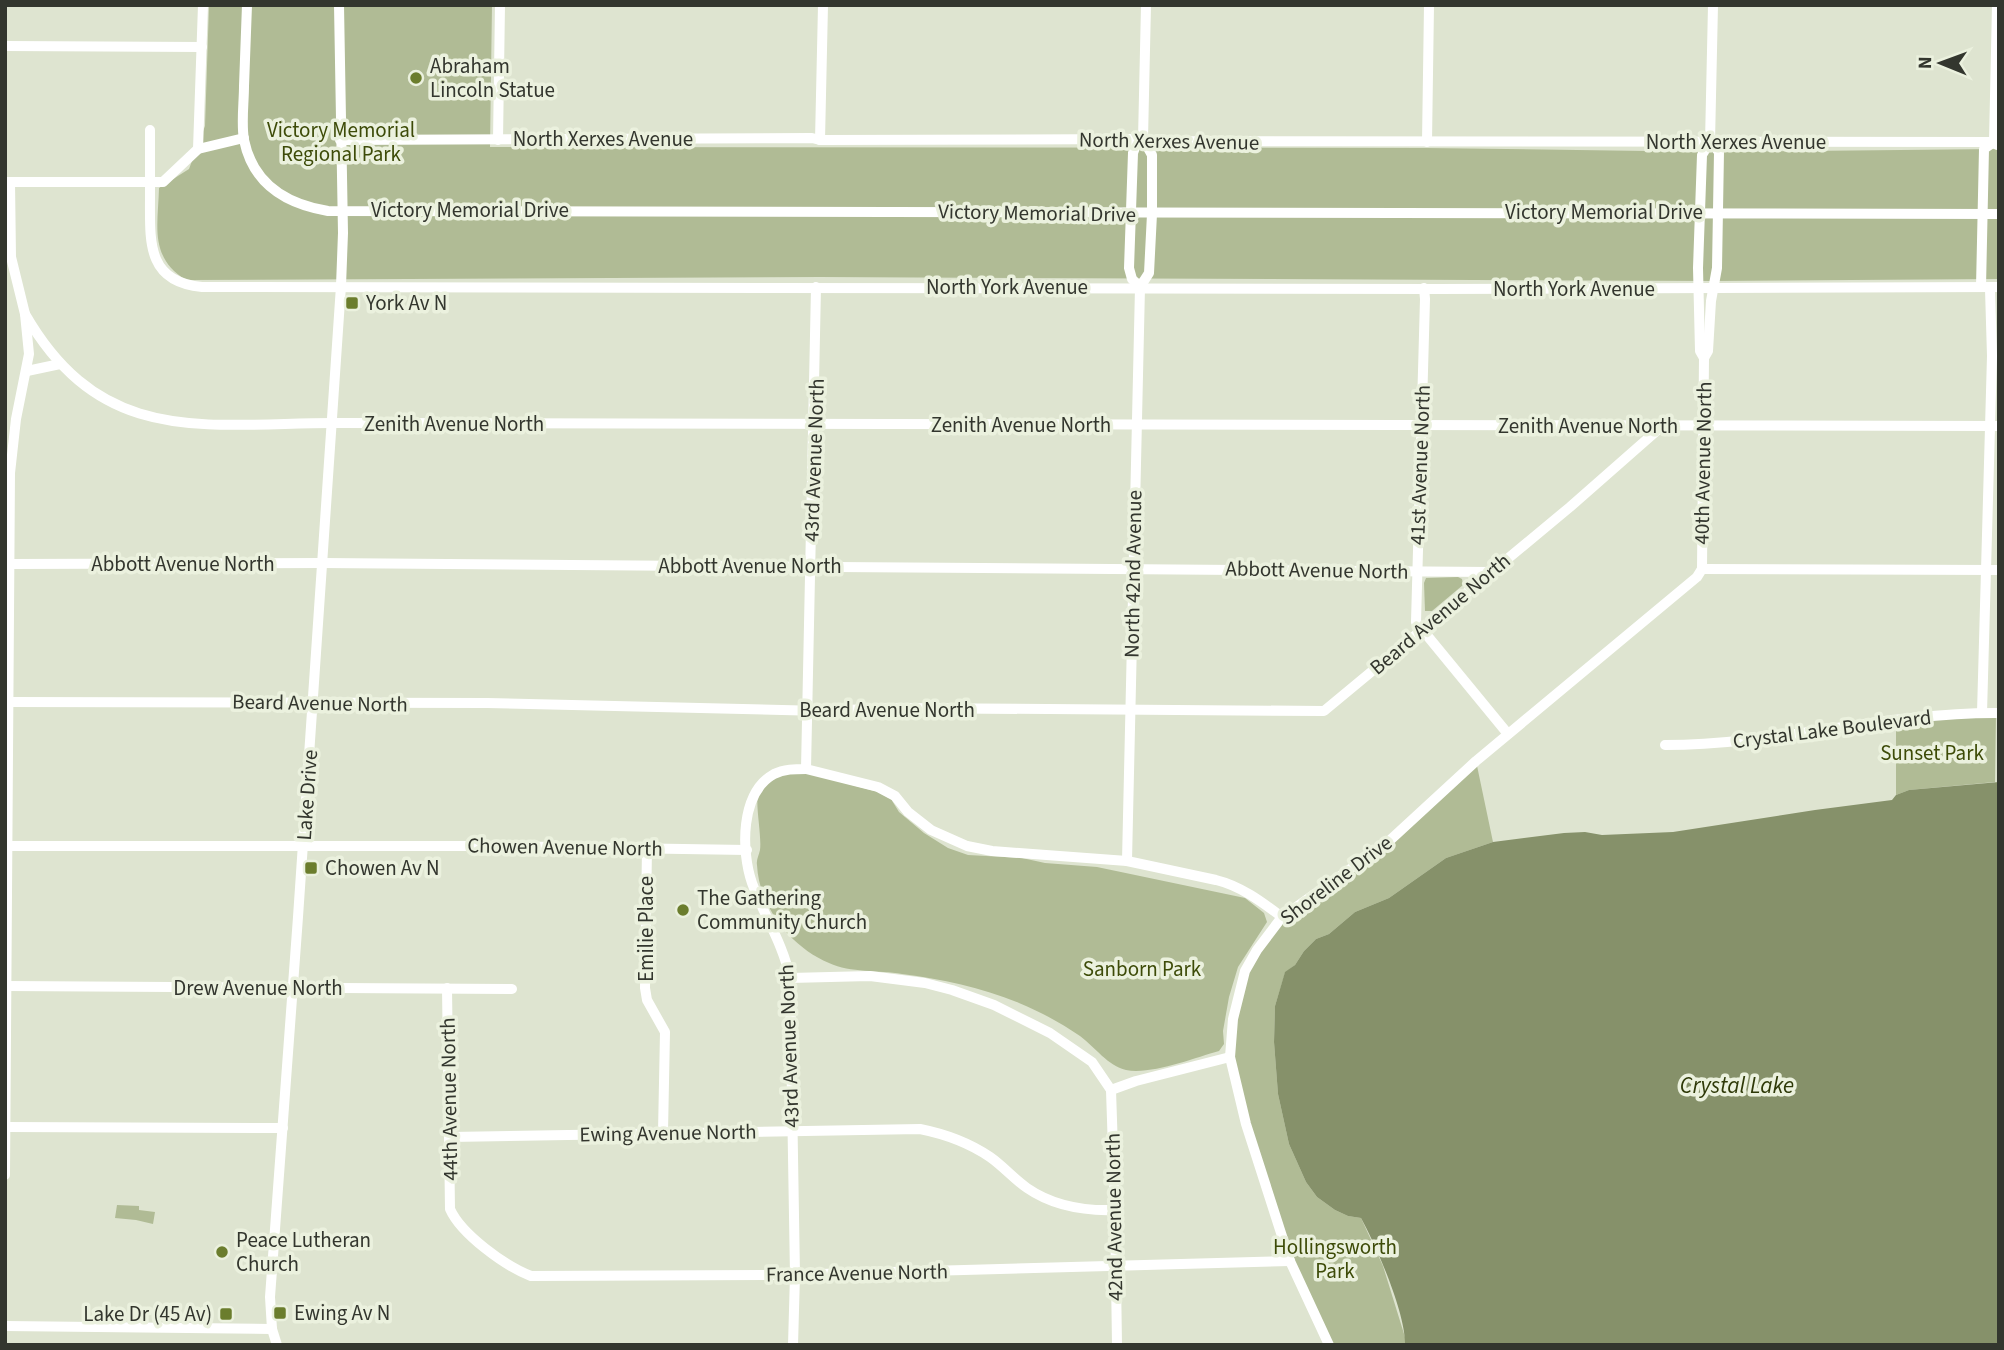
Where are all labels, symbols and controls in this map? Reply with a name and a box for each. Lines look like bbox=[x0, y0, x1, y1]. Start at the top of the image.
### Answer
north arrow bbox=[1906, 28, 1976, 98]
place label: Abraham Lincoln Statue bbox=[430, 51, 555, 105]
text: N bbox=[1912, 56, 1939, 69]
marker: Abraham Lincoln Statue bbox=[408, 70, 424, 86]
park label: Victory Memorial Regional Park bbox=[267, 115, 415, 169]
street label: North Xerxes Avenue bbox=[513, 124, 693, 154]
street label: North Xerxes Avenue bbox=[1079, 124, 1259, 158]
street label: North Xerxes Avenue bbox=[1646, 127, 1826, 157]
street label: Victory Memorial Drive bbox=[371, 195, 569, 225]
street label: Victory Memorial Drive bbox=[938, 196, 1136, 230]
street label: Victory Memorial Drive bbox=[1505, 197, 1703, 227]
street label: North York Avenue bbox=[926, 272, 1088, 302]
street label: North York Avenue bbox=[1493, 274, 1655, 304]
place label: York Av N bbox=[365, 288, 447, 318]
marker: York Av N bbox=[344, 295, 360, 311]
street label: 43rd Avenue North bbox=[796, 378, 832, 542]
street label: 40th Avenue North bbox=[1687, 381, 1719, 545]
street label: 41st Avenue North bbox=[1402, 384, 1438, 546]
street label: Zenith Avenue North bbox=[364, 409, 544, 439]
street label: Zenith Avenue North bbox=[931, 410, 1111, 440]
street label: Zenith Avenue North bbox=[1498, 411, 1678, 441]
street label: North 42nd Avenue bbox=[1117, 490, 1149, 658]
street label: Beard Avenue North bbox=[1363, 546, 1517, 682]
street label: Abbott Avenue North bbox=[91, 549, 275, 579]
street label: Abbott Avenue North bbox=[658, 551, 842, 581]
street label: Abbott Avenue North bbox=[1225, 553, 1409, 587]
street label: Beard Avenue North bbox=[232, 686, 408, 720]
street label: Beard Avenue North bbox=[799, 695, 975, 725]
street label: Crystal Lake Boulevard bbox=[1731, 702, 1933, 756]
park label: Sunset Park bbox=[1880, 738, 1984, 768]
street label: Lake Drive bbox=[289, 749, 325, 841]
street label: Shoreline Drive bbox=[1274, 828, 1398, 932]
street label: Chowen Avenue North bbox=[467, 830, 663, 864]
place label: Chowen Av N bbox=[325, 853, 440, 883]
marker: Chowen Av N bbox=[303, 860, 319, 876]
street label: Emilie Place bbox=[631, 876, 661, 982]
place label: The Gathering Community Church bbox=[697, 883, 867, 937]
marker: The Gathering Community Church bbox=[675, 902, 691, 918]
park label: Sanborn Park bbox=[1083, 954, 1202, 984]
street label: 43rd Avenue North bbox=[771, 964, 807, 1128]
street label: Drew Avenue North bbox=[173, 973, 343, 1003]
street label: 44th Avenue North bbox=[433, 1017, 465, 1181]
water label: Crystal Lake bbox=[1680, 1069, 1794, 1102]
street label: Ewing Avenue North bbox=[579, 1116, 757, 1150]
street label: 42nd Avenue North bbox=[1098, 1133, 1130, 1301]
place label: Peace Lutheran Church bbox=[236, 1225, 371, 1279]
park label: Hollingsworth Park bbox=[1273, 1232, 1397, 1286]
marker: Peace Lutheran Church bbox=[214, 1244, 230, 1260]
street label: France Avenue North bbox=[766, 1256, 948, 1290]
place label: Ewing Av N bbox=[294, 1298, 390, 1328]
place label: Lake Dr (45 Av) bbox=[83, 1299, 212, 1329]
marker: Ewing Av N bbox=[272, 1305, 288, 1321]
marker: Lake Dr (45 Av) bbox=[218, 1306, 234, 1322]

